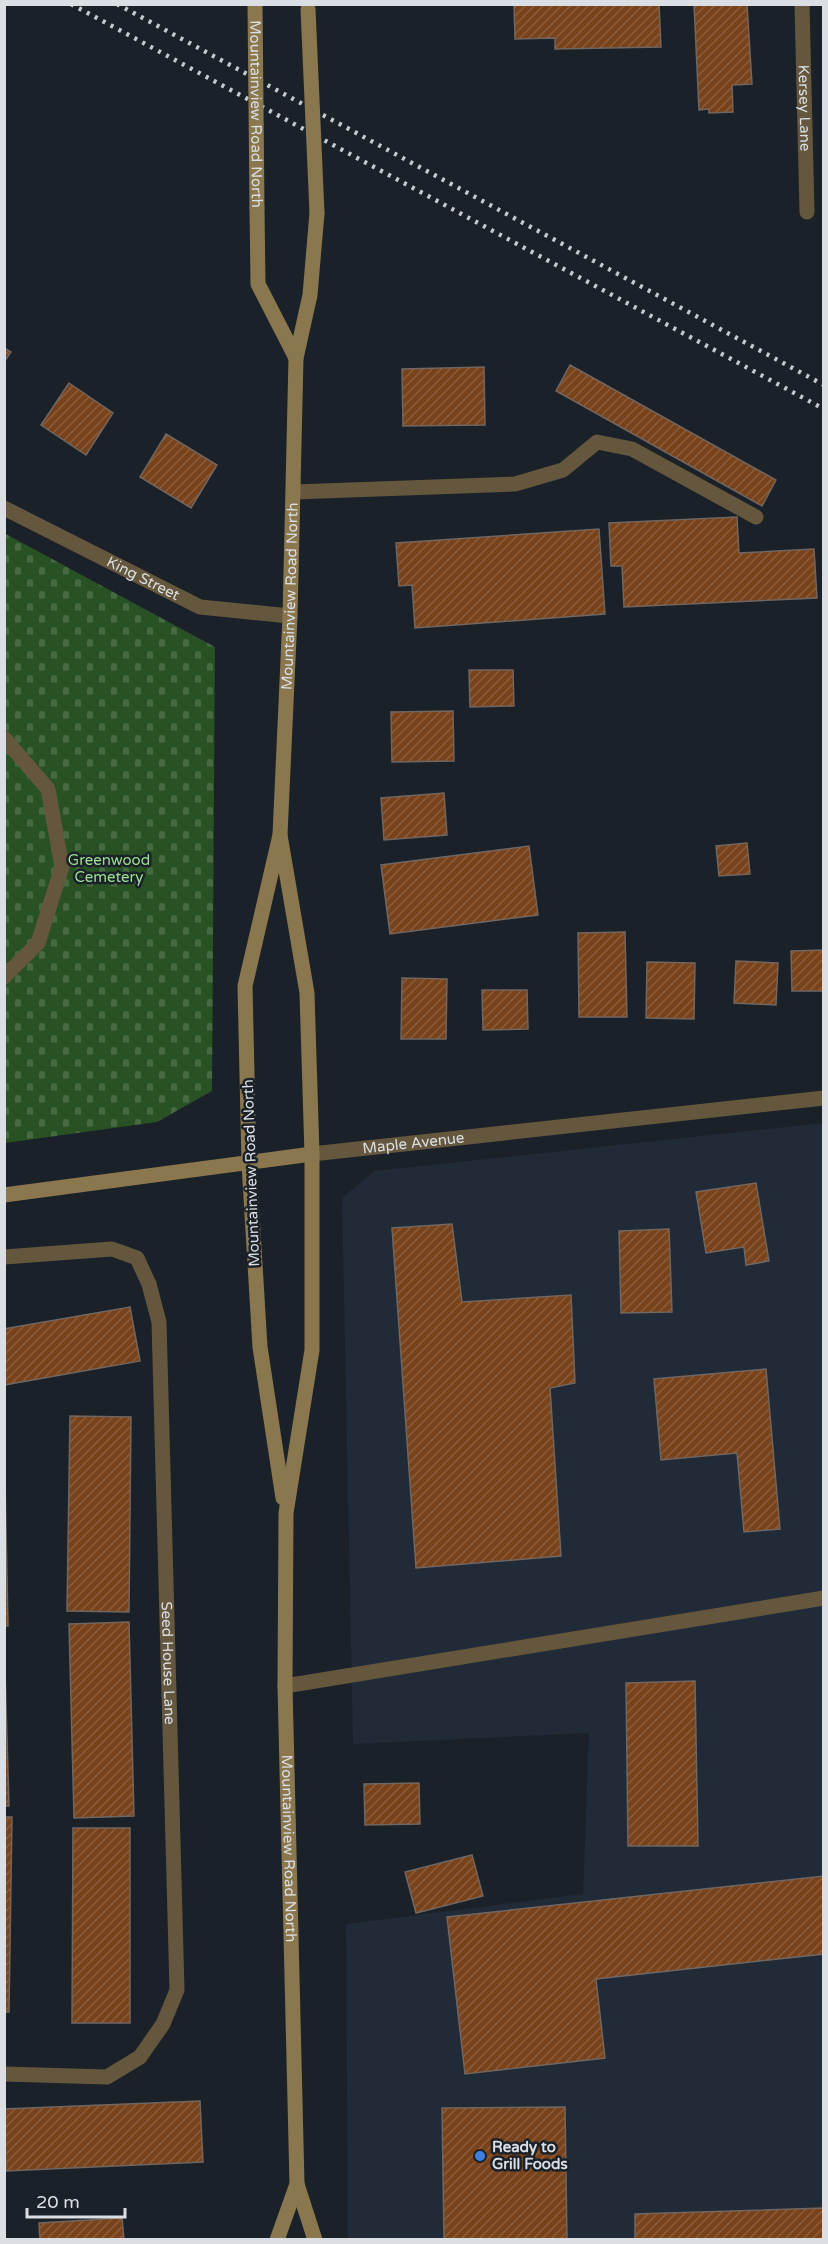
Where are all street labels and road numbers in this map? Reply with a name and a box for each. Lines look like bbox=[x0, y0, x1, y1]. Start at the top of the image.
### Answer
street label: Mountainview Road North bbox=[246, 20, 266, 208]
street label: Kersey Lane bbox=[794, 64, 815, 151]
street label: Mountainview Road North bbox=[278, 502, 302, 690]
street label: King Street bbox=[104, 552, 183, 604]
street label: Mountainview Road North bbox=[239, 1079, 263, 1267]
street label: Maple Avenue bbox=[362, 1128, 465, 1157]
street label: Seed House Lane bbox=[158, 1601, 179, 1725]
street label: Mountainview Road North bbox=[278, 1755, 300, 1943]

